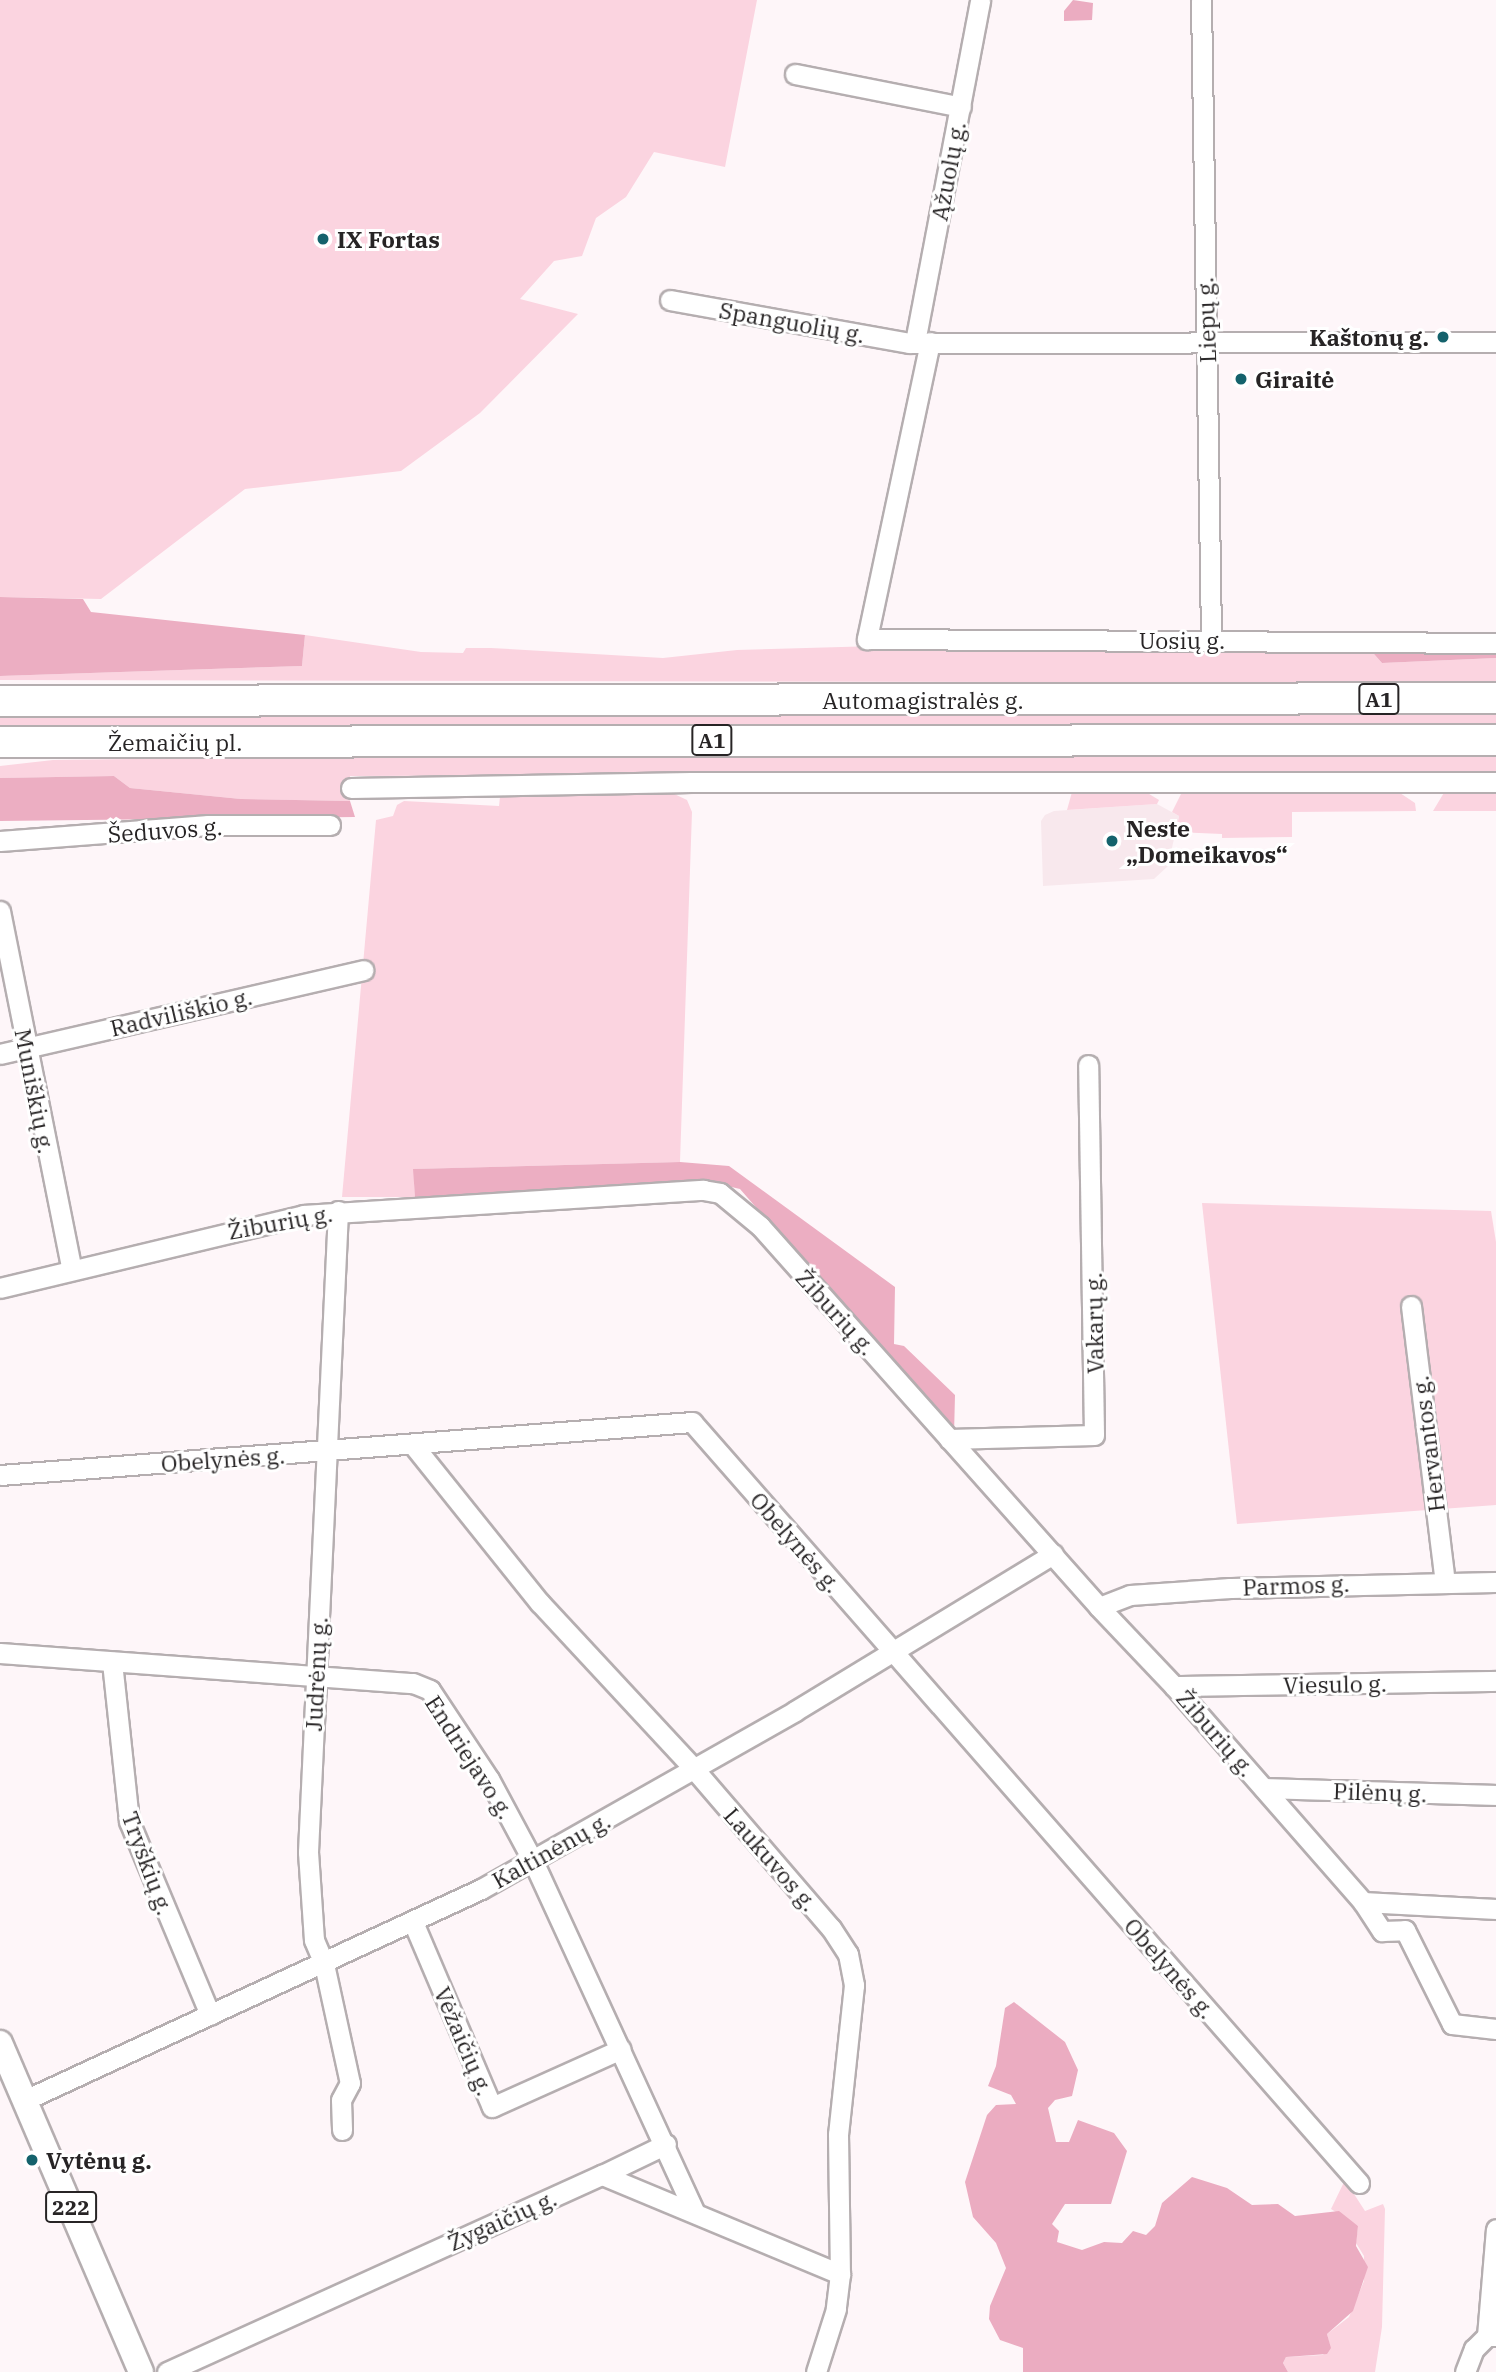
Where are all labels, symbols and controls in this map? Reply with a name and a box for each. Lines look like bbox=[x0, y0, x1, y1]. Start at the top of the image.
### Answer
street label: Ąžuolų g. bbox=[925, 119, 971, 223]
place label: IX Fortas bbox=[337, 225, 440, 253]
marker: IX Fortas bbox=[315, 231, 331, 247]
street label: Liepų g. bbox=[1191, 277, 1221, 363]
street label: Spanguolių g. bbox=[717, 296, 867, 348]
place label: Kaštonų g. bbox=[1309, 323, 1429, 351]
marker: Kaštonų g. bbox=[1435, 329, 1451, 345]
place label: Giraitė bbox=[1255, 365, 1334, 393]
marker: Giraitė bbox=[1233, 371, 1249, 387]
street label: Uosių g. bbox=[1139, 626, 1225, 654]
road number: A1 bbox=[1358, 682, 1400, 716]
street label: Automagistralės g. bbox=[822, 686, 1024, 714]
road number: A1 bbox=[691, 722, 733, 758]
street label: Žemaičių pl. bbox=[108, 728, 242, 756]
street label: Šeduvos g. bbox=[107, 812, 223, 848]
place label: Neste „Domeikavos“ bbox=[1126, 814, 1288, 868]
marker: Neste „Domeikavos“ bbox=[1104, 833, 1120, 849]
street label: Radviliškio g. bbox=[107, 982, 255, 1042]
street label: Muniškių g. bbox=[9, 1026, 61, 1156]
street label: Žiburių g. bbox=[225, 1199, 335, 1245]
street label: Žiburių g. bbox=[790, 1263, 882, 1361]
street label: Vakarų g. bbox=[1079, 1272, 1109, 1374]
street label: Hervantos g. bbox=[1406, 1374, 1450, 1514]
street label: Obelynės g. bbox=[160, 1441, 286, 1477]
street label: Obelynės g. bbox=[745, 1486, 847, 1598]
street label: Parmos g. bbox=[1242, 1569, 1350, 1601]
street label: Judrėnų g. bbox=[299, 1616, 333, 1732]
street label: Viesulo g. bbox=[1283, 1669, 1387, 1699]
street label: Žiburių g. bbox=[1171, 1684, 1261, 1782]
street label: Endriejavo g. bbox=[420, 1690, 520, 1824]
street label: Pilėnų g. bbox=[1333, 1777, 1427, 1807]
street label: Laukuvos g. bbox=[718, 1802, 824, 1916]
street label: Kaltinėnų g. bbox=[487, 1806, 615, 1894]
street label: Tryškių g. bbox=[117, 1808, 179, 1918]
street label: Obelynės g. bbox=[1119, 1912, 1221, 2024]
street label: Vėžaičių g. bbox=[429, 1983, 499, 2099]
place label: Vytėnų g. bbox=[46, 2146, 152, 2174]
marker: Vytėnų g. bbox=[24, 2152, 40, 2168]
street label: Žygaičių g. bbox=[443, 2184, 561, 2256]
road number: 222 bbox=[45, 2190, 97, 2224]

